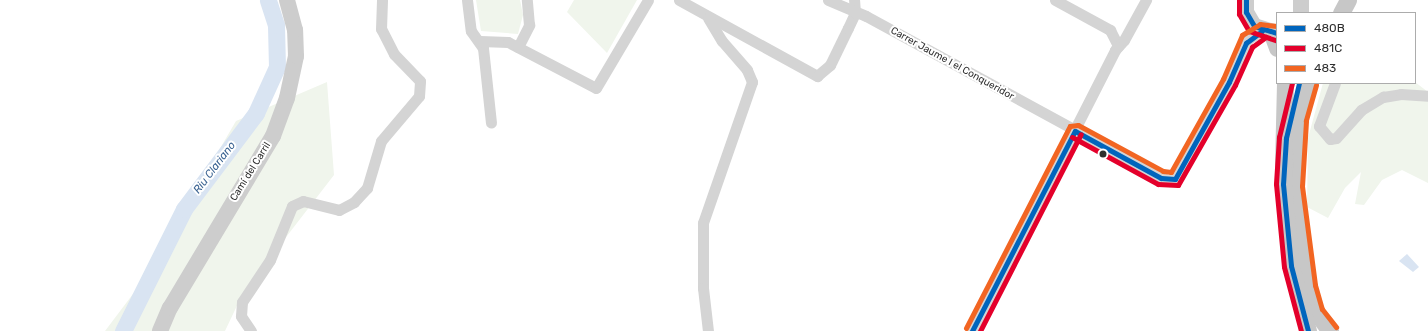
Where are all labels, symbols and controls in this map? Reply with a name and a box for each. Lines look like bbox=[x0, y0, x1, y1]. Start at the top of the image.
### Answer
legend bbox=[1276, 12, 1416, 84]
text: 480B bbox=[1314, 21, 1345, 35]
street label: Carrer Jaume I el Conqueridor bbox=[888, 25, 1016, 103]
text: 481C bbox=[1314, 41, 1342, 55]
text: 483 bbox=[1314, 61, 1336, 75]
water label: Riu Clariano bbox=[191, 139, 239, 197]
street label: Camí del Carril bbox=[228, 140, 274, 204]
unlabelled marker bbox=[1098, 149, 1108, 159]

